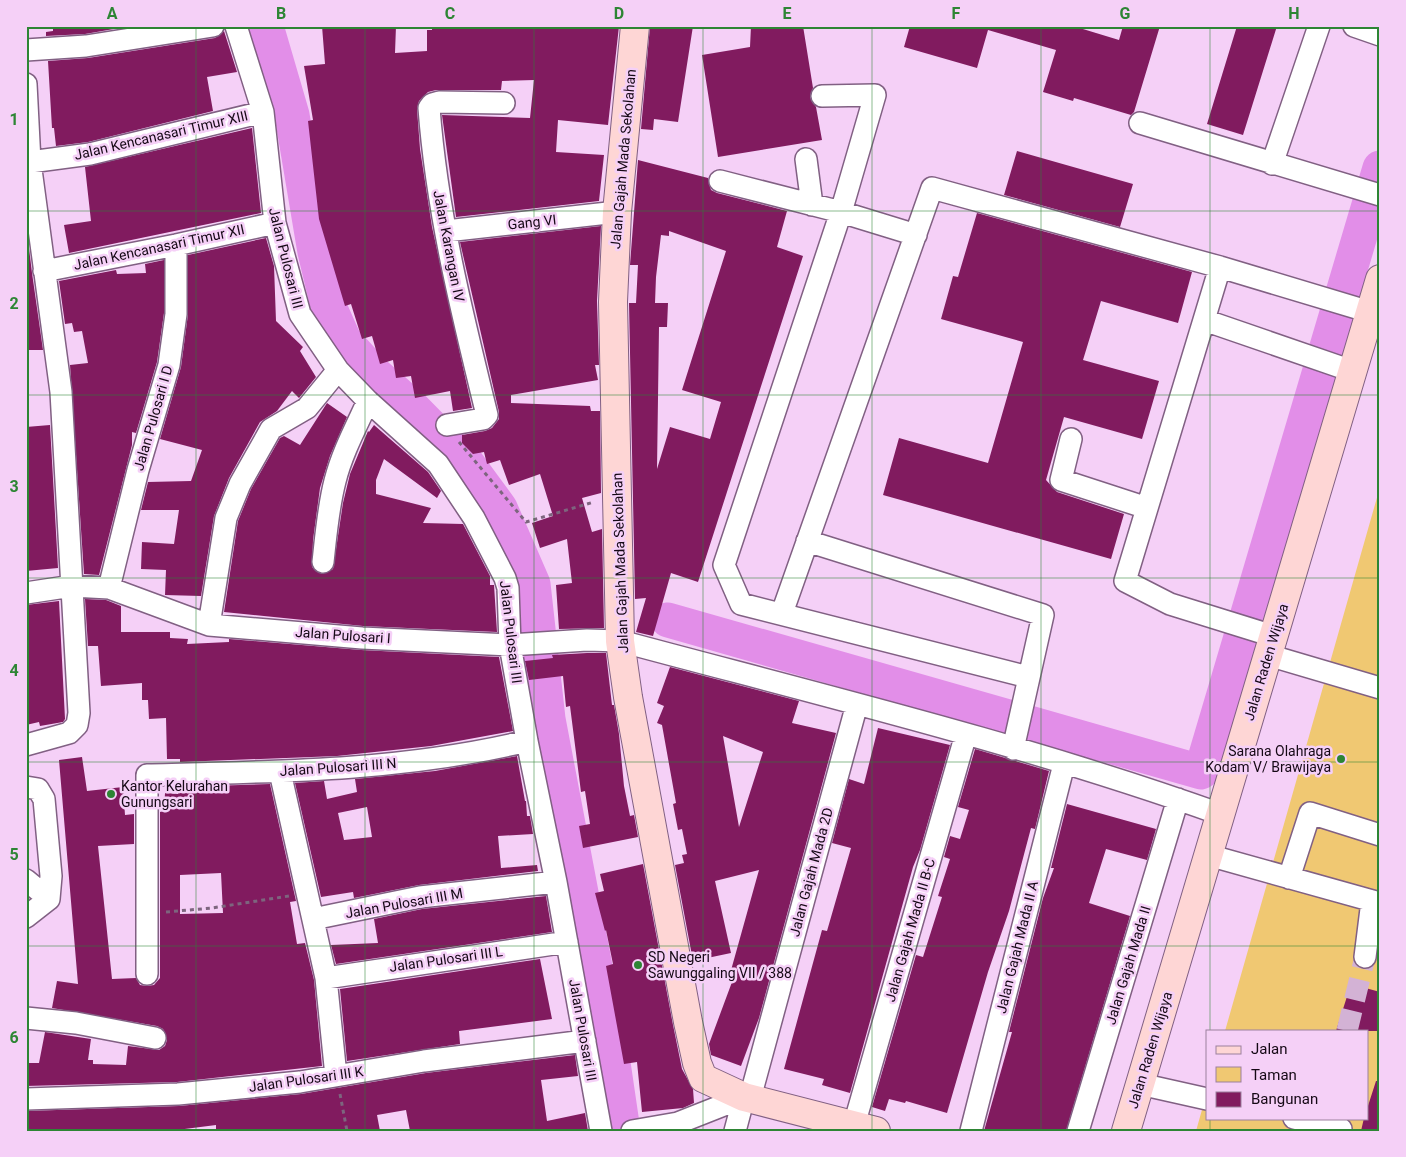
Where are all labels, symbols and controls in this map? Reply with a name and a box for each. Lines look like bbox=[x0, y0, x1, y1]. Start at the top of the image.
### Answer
text: A bbox=[107, 4, 118, 23]
text: B bbox=[276, 4, 286, 23]
text: C bbox=[445, 4, 455, 23]
text: D bbox=[614, 4, 624, 23]
text: E bbox=[783, 4, 792, 23]
text: F bbox=[952, 4, 961, 23]
text: G bbox=[1120, 4, 1131, 23]
text: H bbox=[1288, 4, 1300, 23]
street label: Jalan Gajah Mada Sekolahan bbox=[607, 68, 639, 250]
street label: Jalan Kencanasari Timur XIII bbox=[72, 107, 250, 163]
text: 1 bbox=[9, 110, 19, 129]
street label: Jalan Karangan IV bbox=[430, 189, 468, 303]
street label: Jalan Pulosari III bbox=[266, 206, 306, 310]
street label: Gang VI bbox=[507, 211, 557, 233]
street label: Jalan Kencanasari Timur XII bbox=[72, 221, 246, 273]
text: 2 bbox=[9, 294, 19, 313]
street label: Jalan Pulosari I D bbox=[130, 364, 176, 472]
street label: Jalan Gajah Mada Sekolahan bbox=[609, 472, 631, 654]
text: 3 bbox=[9, 477, 19, 496]
street label: Jalan Pulosari III bbox=[497, 580, 525, 684]
street label: Jalan Raden Wijaya bbox=[1241, 602, 1291, 722]
street label: Jalan Pulosari I bbox=[295, 624, 391, 646]
text: 4 bbox=[9, 661, 19, 680]
place label: Sarana Olahraga Kodam V/ Brawijaya bbox=[1205, 743, 1331, 775]
marker: Sarana Olahraga Kodam V/ Brawijaya bbox=[1335, 753, 1347, 765]
street label: Jalan Pulosari III N bbox=[279, 755, 397, 779]
place label: Kantor Kelurahan Gunungsari bbox=[121, 778, 228, 810]
marker: Kantor Kelurahan Gunungsari bbox=[105, 788, 117, 800]
street label: Jalan Gajah Mada 2D bbox=[786, 806, 836, 938]
text: 5 bbox=[9, 845, 19, 864]
street label: Jalan Gajah Mada II B-C bbox=[882, 856, 938, 1004]
street label: Jalan Gajah Mada II A bbox=[993, 879, 1041, 1015]
street label: Jalan Pulosari III M bbox=[344, 885, 464, 921]
street label: Jalan Gajah Mada II bbox=[1102, 904, 1154, 1026]
street label: Jalan Pulosari III L bbox=[388, 943, 504, 975]
place label: SD Negeri Sawunggaling VII / 388 bbox=[648, 949, 792, 981]
marker: SD Negeri Sawunggaling VII / 388 bbox=[632, 959, 644, 971]
street label: Jalan Pulosari III bbox=[566, 978, 600, 1082]
street label: Jalan Raden Wijaya bbox=[1125, 990, 1175, 1110]
text: 6 bbox=[9, 1028, 19, 1047]
legend bbox=[1206, 1030, 1368, 1120]
text: Jalan bbox=[1251, 1040, 1288, 1058]
street label: Jalan Pulosari III K bbox=[248, 1063, 365, 1095]
text: Taman bbox=[1251, 1066, 1297, 1084]
text: Bangunan bbox=[1251, 1090, 1318, 1108]

